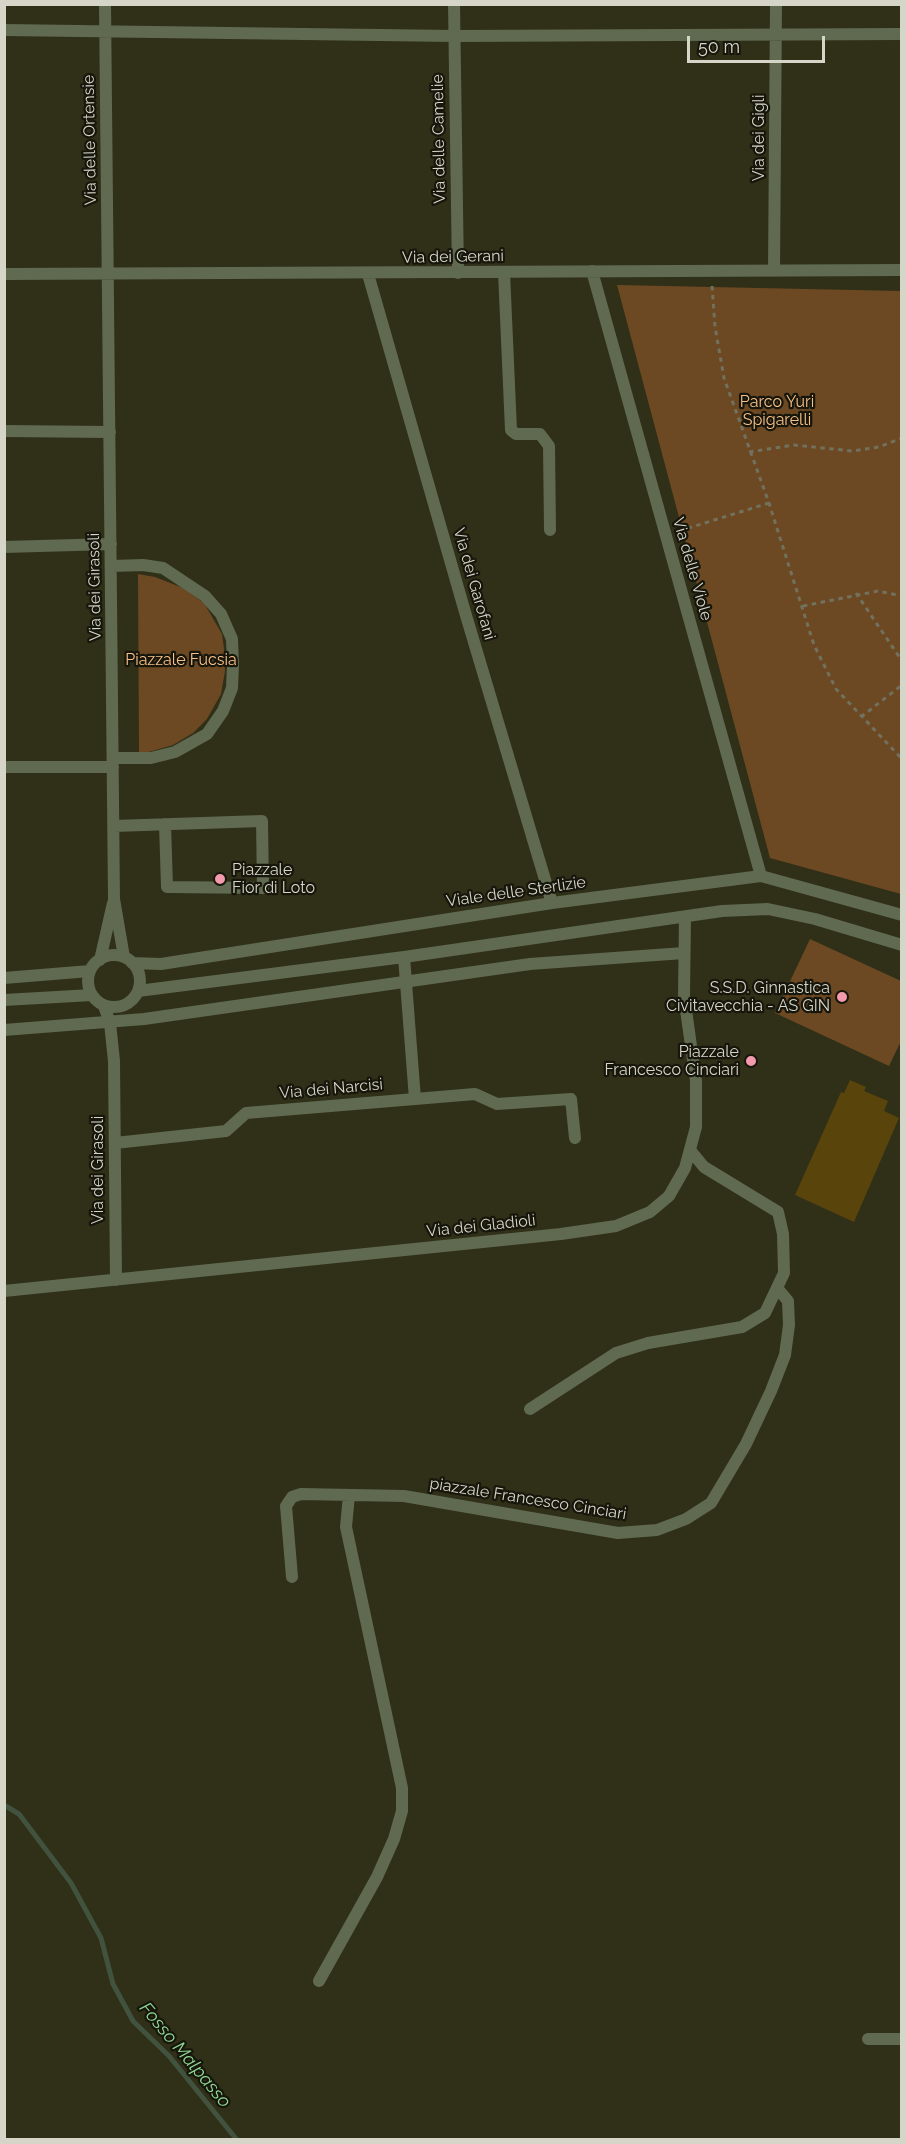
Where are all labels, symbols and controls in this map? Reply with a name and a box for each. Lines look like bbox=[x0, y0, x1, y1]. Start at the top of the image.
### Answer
scale bar bbox=[690, 24, 828, 62]
text: 50 m bbox=[698, 36, 740, 57]
street label: Via delle Ortensie bbox=[79, 74, 101, 206]
street label: Via delle Camelie bbox=[428, 74, 450, 204]
street label: Via dei Gigli bbox=[749, 95, 769, 181]
street label: Via dei Gerani bbox=[402, 247, 504, 267]
park label: Parco Yuri Spigarelli bbox=[740, 392, 814, 430]
street label: Via delle Viole bbox=[668, 515, 716, 623]
street label: Via dei Garofani bbox=[449, 526, 499, 642]
street label: Via dei Girasoli bbox=[84, 533, 106, 641]
park label: Piazzale Fucsia bbox=[125, 650, 237, 670]
place label: Piazzale Fior di Loto bbox=[232, 860, 315, 898]
marker: Piazzale Fior di Loto bbox=[213, 872, 227, 886]
street label: Viale delle Sterlizie bbox=[445, 873, 587, 911]
place label: S.S.D. Ginnastica Civitavecchia - AS GIN bbox=[666, 978, 830, 1016]
marker: S.S.D. Ginnastica Civitavecchia - AS GIN bbox=[835, 990, 849, 1004]
place label: Piazzale Francesco Cinciari bbox=[605, 1042, 739, 1080]
marker: Piazzale Francesco Cinciari bbox=[744, 1054, 758, 1068]
street label: Via dei Narcisi bbox=[278, 1075, 384, 1103]
street label: Via dei Girasoli bbox=[88, 1116, 108, 1224]
street label: Via dei Gladioli bbox=[426, 1211, 536, 1241]
street label: piazzale Francesco Cinciari bbox=[428, 1474, 628, 1524]
water label: Fosso Malpasso bbox=[135, 1998, 235, 2112]

